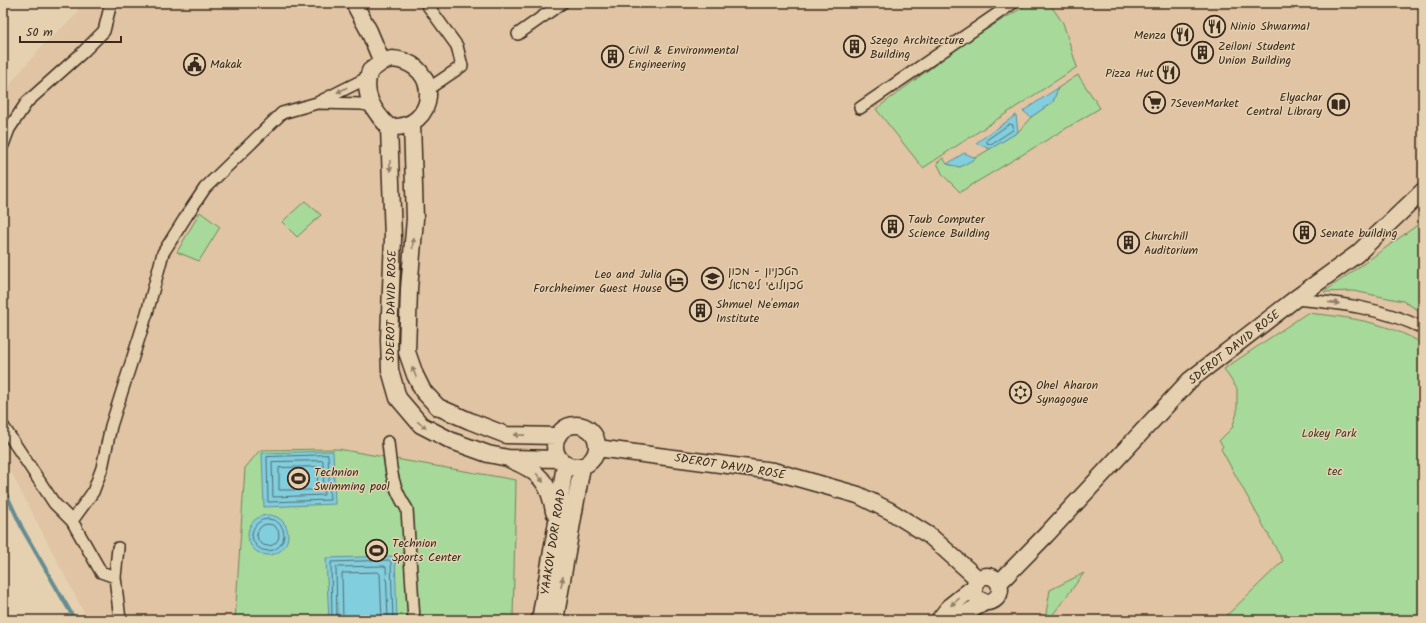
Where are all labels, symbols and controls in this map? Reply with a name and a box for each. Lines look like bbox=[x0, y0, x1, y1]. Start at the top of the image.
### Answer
restaurant icon: Ninio Shwarma1 bbox=[1202, 13, 1228, 39]
place label: Ninio Shwarma1 bbox=[1230, 17, 1310, 36]
scale bar bbox=[20, 18, 121, 44]
restaurant icon: Menza bbox=[1169, 22, 1195, 48]
text: 50 m bbox=[26, 23, 53, 42]
place label: Menza bbox=[1134, 26, 1166, 45]
place label: Szego Architecture Building bbox=[870, 31, 965, 64]
building icon: Szego Architecture Building bbox=[842, 34, 868, 60]
place label: Zeiloni Student Union Building bbox=[1218, 37, 1296, 70]
building icon: Zeiloni Student Union Building bbox=[1189, 40, 1215, 66]
place label: Civil & Environmental Engineering bbox=[628, 41, 739, 74]
building icon: Civil & Environmental Engineering bbox=[600, 44, 626, 70]
public building icon: Makak bbox=[182, 51, 208, 77]
place label: Makak bbox=[210, 55, 242, 74]
restaurant icon: Pizza Hut bbox=[1156, 60, 1182, 86]
place label: Pizza Hut bbox=[1105, 64, 1154, 83]
one-way arrow bbox=[336, 86, 348, 93]
place label: Elyachar Central Library bbox=[1246, 88, 1323, 121]
supermarket icon: 7SevenMarket bbox=[1142, 90, 1168, 116]
library icon: Elyachar Central Library bbox=[1325, 91, 1351, 117]
place label: 7SevenMarket bbox=[1170, 94, 1239, 113]
one-way arrow bbox=[387, 160, 394, 172]
place label: Taub Computer Science Building bbox=[908, 210, 990, 243]
building icon: Taub Computer Science Building bbox=[879, 213, 905, 239]
building icon: Senate building bbox=[1292, 220, 1318, 246]
place label: Senate building bbox=[1320, 224, 1398, 243]
place label: Churchill Auditorium bbox=[1144, 227, 1199, 260]
building icon: Churchill Auditorium bbox=[1116, 230, 1142, 256]
one-way arrow bbox=[409, 237, 416, 249]
street label: SDEROT DAVID ROSE bbox=[381, 249, 402, 362]
place label: הטכניון - מכון טכנולוגי לישראל bbox=[728, 262, 803, 295]
place label: Leo and Julia Forchheimer Guest House bbox=[533, 265, 663, 298]
school or university icon: הטכניון - מכון טכנולוגי לישראל bbox=[700, 265, 726, 291]
hotel icon: Leo and Julia Forchheimer Guest House bbox=[664, 268, 690, 294]
place label: Shmuel Ne'eman Institute bbox=[716, 295, 800, 328]
building icon: Shmuel Ne'eman Institute bbox=[687, 298, 713, 324]
one-way arrow bbox=[1328, 299, 1340, 306]
street label: SDEROT DAVID ROSE bbox=[1184, 305, 1285, 389]
one-way arrow bbox=[411, 366, 417, 377]
place label: Ohel Aharon Synagogue bbox=[1036, 376, 1098, 409]
synagogue icon: Ohel Aharon Synagogue bbox=[1008, 379, 1034, 405]
one-way arrow bbox=[417, 421, 428, 429]
park label: Lokey Park bbox=[1301, 424, 1357, 443]
one-way arrow bbox=[512, 432, 525, 438]
street label: SDEROT DAVID ROSE bbox=[673, 448, 788, 485]
park label: tec bbox=[1327, 462, 1343, 481]
place label: Technion Swimming pool bbox=[314, 463, 390, 496]
sports icon: Technion Swimming pool bbox=[285, 466, 311, 492]
one-way arrow bbox=[536, 473, 545, 484]
street label: YAAKOV DORI ROAD bbox=[536, 487, 571, 596]
place label: Technion Sports Center bbox=[392, 534, 462, 567]
sports icon: Technion Sports Center bbox=[364, 537, 390, 563]
one-way arrow bbox=[560, 576, 566, 588]
one-way arrow bbox=[950, 598, 960, 607]

